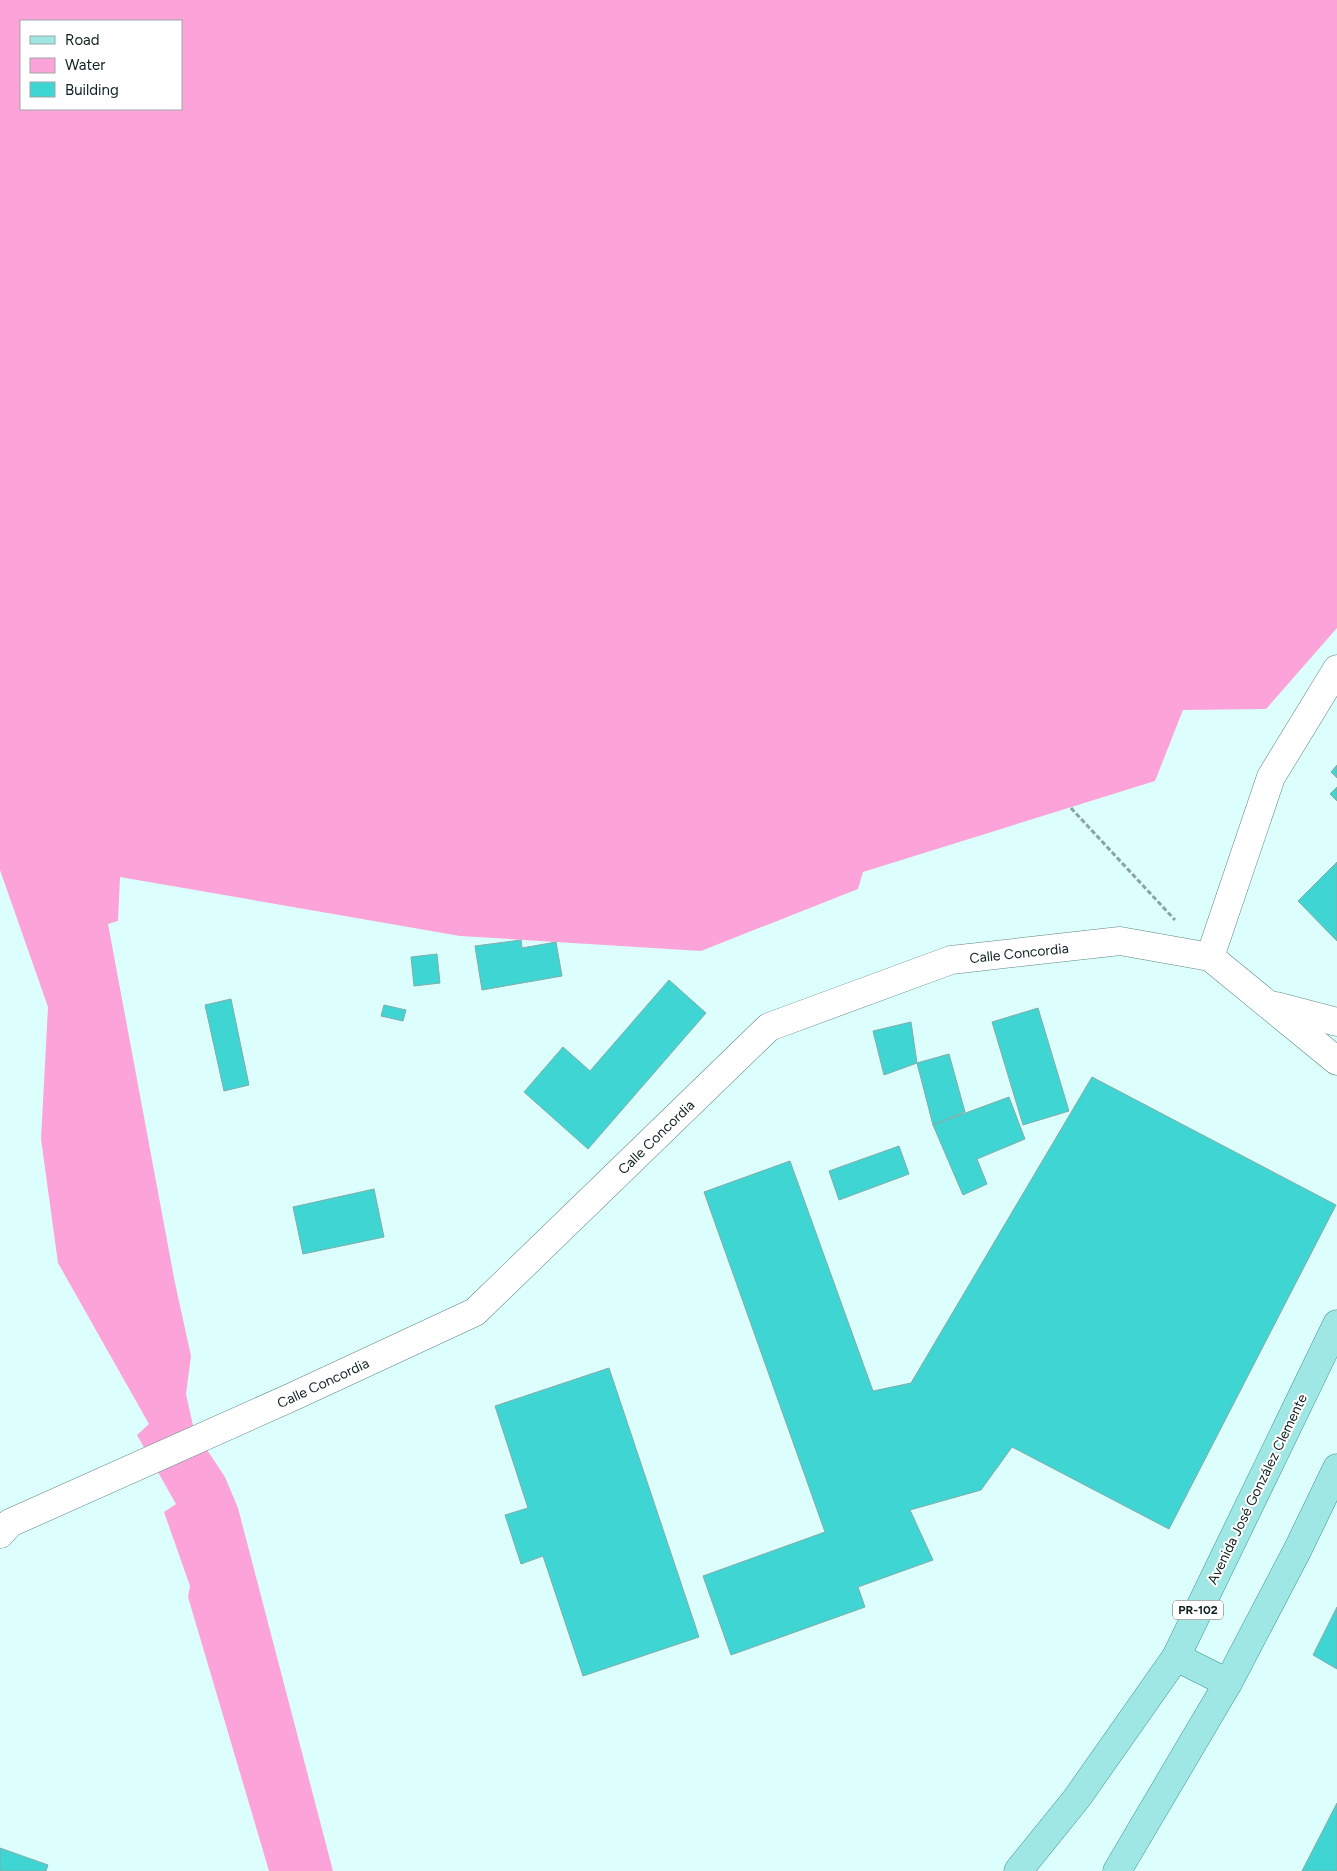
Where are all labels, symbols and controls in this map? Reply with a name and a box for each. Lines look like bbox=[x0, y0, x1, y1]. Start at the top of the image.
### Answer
legend bbox=[20, 20, 182, 110]
text: Road bbox=[65, 31, 100, 49]
text: Water bbox=[65, 56, 105, 74]
text: Building bbox=[65, 81, 119, 99]
street label: Calle Concordia bbox=[969, 940, 1069, 967]
street label: Calle Concordia bbox=[615, 1097, 698, 1178]
street label: Calle Concordia bbox=[275, 1355, 372, 1412]
street label: Avenida José González Clemente bbox=[1204, 1391, 1311, 1587]
road number: PR-102 bbox=[1173, 1600, 1223, 1620]

